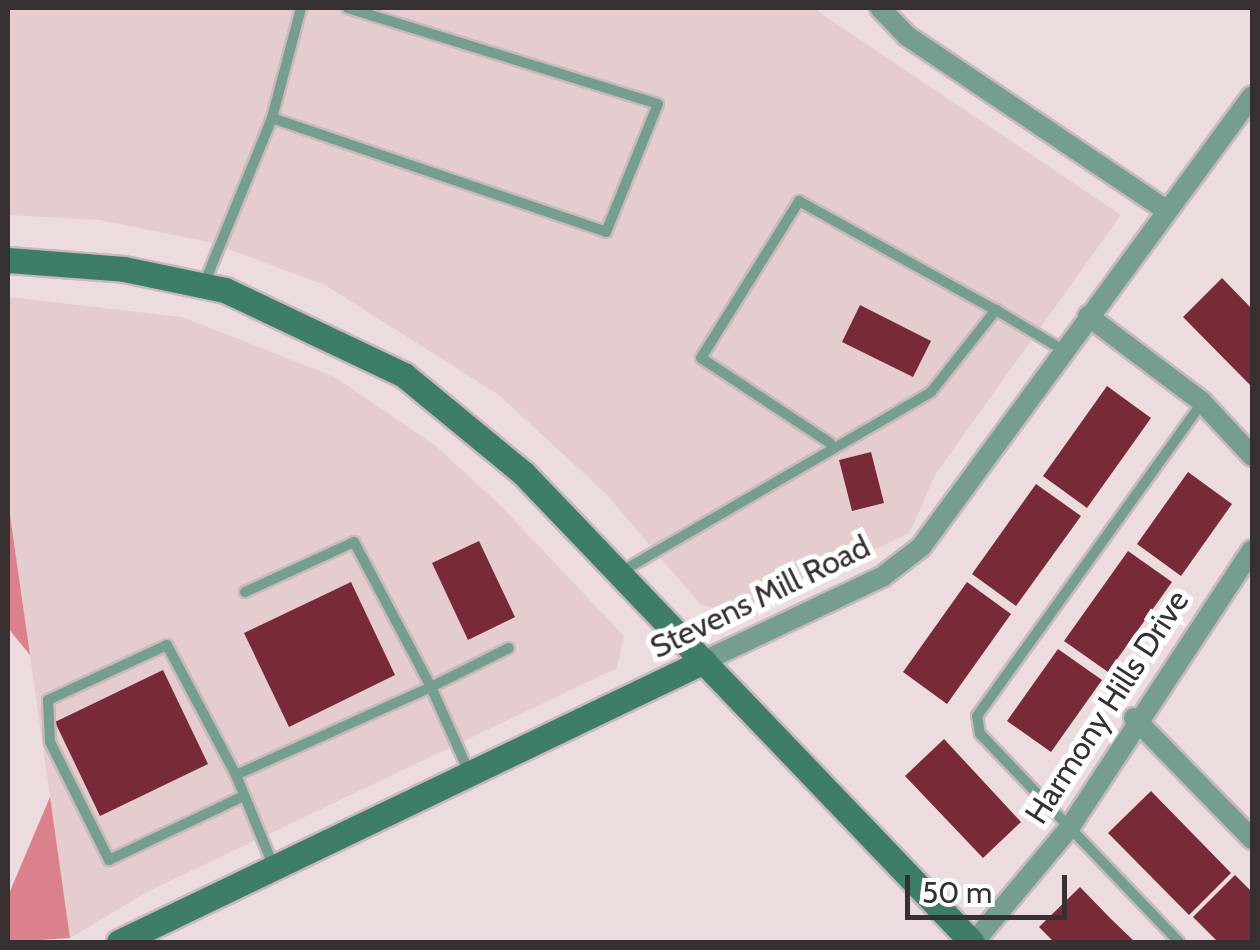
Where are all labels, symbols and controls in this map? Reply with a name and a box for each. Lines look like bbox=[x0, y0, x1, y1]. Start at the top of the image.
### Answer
street label: Stevens Mill Road bbox=[644, 527, 876, 667]
street label: Harmony Hills Drive bbox=[1017, 583, 1197, 831]
scale bar bbox=[910, 855, 1072, 917]
text: 50 m bbox=[922, 874, 992, 911]

